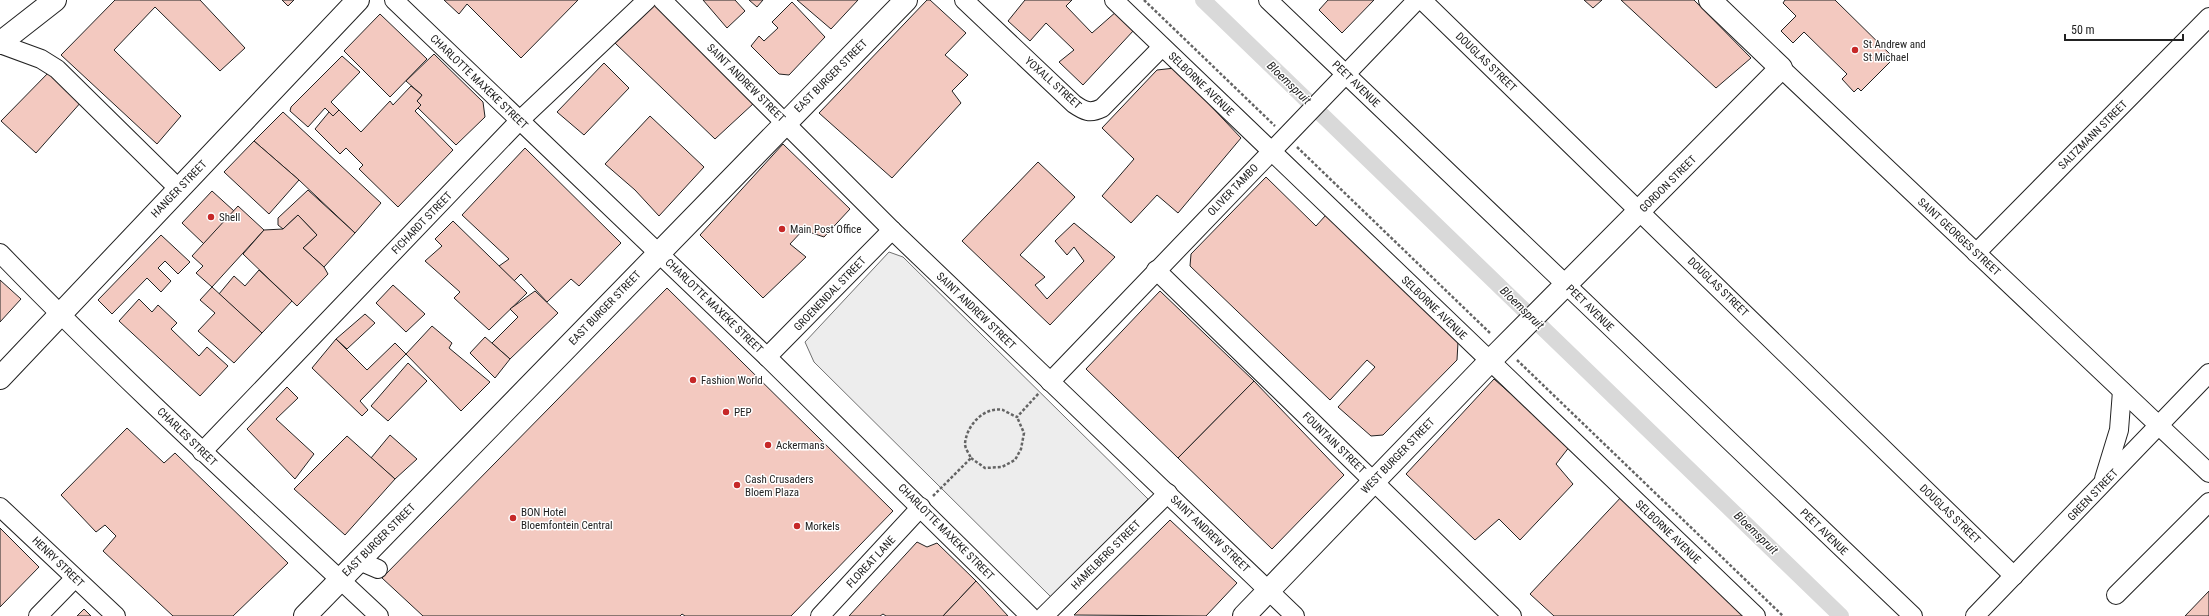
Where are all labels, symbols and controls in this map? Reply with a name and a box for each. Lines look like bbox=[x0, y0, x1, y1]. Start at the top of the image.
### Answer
scale bar bbox=[2065, 16, 2183, 42]
text: 50 m bbox=[2071, 23, 2095, 37]
street label: DOUGLAS STREET bbox=[1453, 30, 1519, 94]
street label: CHARLOTTE MAXEKE STREET bbox=[428, 32, 531, 132]
street label: EAST BURGER STREET bbox=[792, 37, 870, 115]
place label: St Andrew and St Michael bbox=[1863, 38, 1926, 64]
street label: SAINT ANDREW STREET bbox=[704, 41, 788, 125]
marker: St Andrew and St Michael bbox=[1850, 45, 1860, 55]
street label: SELBORNE AVENUE bbox=[1166, 50, 1237, 119]
street label: YOXALL STREET bbox=[1022, 54, 1084, 112]
street label: PEET AVENUE bbox=[1329, 58, 1383, 110]
water label: Bloemspruit bbox=[1264, 59, 1314, 108]
street label: SALTZMANN STREET bbox=[2056, 98, 2130, 172]
street label: GORDON STREET bbox=[1637, 153, 1699, 215]
street label: HANGER STREET bbox=[148, 158, 210, 220]
street label: OLIVER TAMBO bbox=[1205, 161, 1261, 219]
street label: FICHARDT STREET bbox=[389, 189, 455, 257]
street label: SAINT GEORGES STREET bbox=[1915, 195, 2003, 279]
place label: Shell bbox=[219, 211, 240, 224]
marker: Shell bbox=[206, 212, 216, 222]
place label: Main Post Office bbox=[790, 223, 861, 236]
marker: Main Post Office bbox=[777, 224, 787, 234]
street label: GROENENDAL STREET bbox=[791, 254, 869, 334]
street label: DOUGLAS STREET bbox=[1685, 255, 1751, 319]
street label: CHARLOTTE MAXEKE STREET bbox=[663, 256, 766, 356]
street label: EAST BURGER STREET bbox=[566, 268, 644, 348]
street label: SAINT ANDREW STREET bbox=[934, 270, 1019, 352]
street label: SELBORNE AVENUE bbox=[1399, 274, 1470, 343]
street label: PEET AVENUE bbox=[1563, 282, 1617, 334]
water label: Bloemspruit bbox=[1497, 284, 1547, 333]
place label: Fashion World bbox=[701, 374, 763, 387]
marker: Fashion World bbox=[688, 375, 698, 385]
street label: CHARLES STREET bbox=[154, 405, 220, 469]
place label: PEP bbox=[734, 406, 752, 419]
marker: PEP bbox=[721, 407, 731, 417]
street label: FOUNTAIN STREET bbox=[1300, 410, 1368, 477]
street label: WEST BURGER STREET bbox=[1359, 415, 1438, 496]
place label: Ackermans bbox=[776, 439, 825, 452]
marker: Ackermans bbox=[763, 440, 773, 450]
street label: GREEN STREET bbox=[2065, 466, 2121, 523]
place label: Cash Crusaders Bloem Plaza bbox=[745, 473, 814, 499]
marker: Cash Crusaders Bloem Plaza bbox=[732, 480, 742, 490]
street label: CHARLOTTE MAXEKE STREET bbox=[895, 481, 997, 583]
street label: DOUGLAS STREET bbox=[1917, 482, 1983, 546]
street label: SAINT ANDREW STREET bbox=[1168, 493, 1253, 575]
street label: SELBORNE AVENUE bbox=[1633, 498, 1704, 567]
street label: EAST BURGER STREET bbox=[340, 501, 418, 579]
place label: BON Hotel Bloemfontein Central bbox=[521, 506, 613, 532]
street label: PEET AVENUE bbox=[1797, 506, 1851, 558]
water label: Bloemspruit bbox=[1731, 509, 1781, 558]
marker: BON Hotel Bloemfontein Central bbox=[508, 513, 518, 523]
street label: HAMELBERG STREET bbox=[1069, 517, 1144, 592]
place label: Morkels bbox=[805, 520, 840, 533]
marker: Morkels bbox=[792, 521, 802, 531]
street label: FLOREAT LANE bbox=[844, 533, 899, 590]
street label: HENRY STREET bbox=[29, 534, 87, 590]

